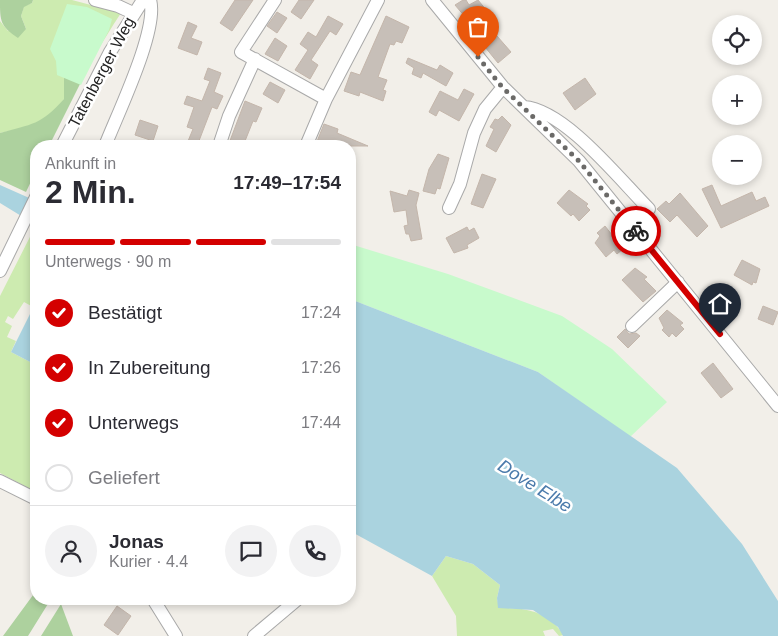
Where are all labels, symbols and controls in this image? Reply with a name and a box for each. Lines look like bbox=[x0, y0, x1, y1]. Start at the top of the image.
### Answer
pin bbox=[457, 6, 499, 57]
icon: bag bbox=[464, 13, 492, 41]
street label: Tatenberger Weg bbox=[65, 14, 138, 130]
map controls bbox=[712, 15, 762, 185]
button: locate bbox=[712, 15, 762, 65]
button: + bbox=[712, 75, 762, 125]
button: − bbox=[712, 135, 762, 185]
text: Ankunft in bbox=[45, 155, 116, 172]
text: 17:49–17:54 bbox=[233, 172, 341, 193]
text: 2 Min. bbox=[45, 174, 136, 210]
courier bbox=[611, 206, 661, 256]
icon: bike bbox=[622, 217, 650, 245]
text: Unterwegs · 90 m bbox=[45, 253, 171, 270]
pin bbox=[699, 283, 741, 334]
icon: home bbox=[706, 290, 734, 318]
icon: check bbox=[45, 299, 73, 327]
text: Bestätigt bbox=[88, 302, 162, 323]
text: 17:24 bbox=[301, 304, 341, 321]
icon: check bbox=[45, 354, 73, 382]
text: In Zubereitung bbox=[88, 357, 211, 378]
text: 17:26 bbox=[301, 359, 341, 376]
icon: check bbox=[45, 409, 73, 437]
text: Unterwegs bbox=[88, 412, 179, 433]
text: 17:44 bbox=[301, 414, 341, 431]
water label: Dove Elbe bbox=[494, 456, 576, 516]
text: Geliefert bbox=[88, 467, 160, 488]
button: person bbox=[45, 525, 97, 577]
button: chat bbox=[225, 525, 277, 577]
button: phone bbox=[289, 525, 341, 577]
text: Jonas bbox=[109, 531, 164, 552]
text: Kurier · 4.4 bbox=[109, 553, 188, 570]

